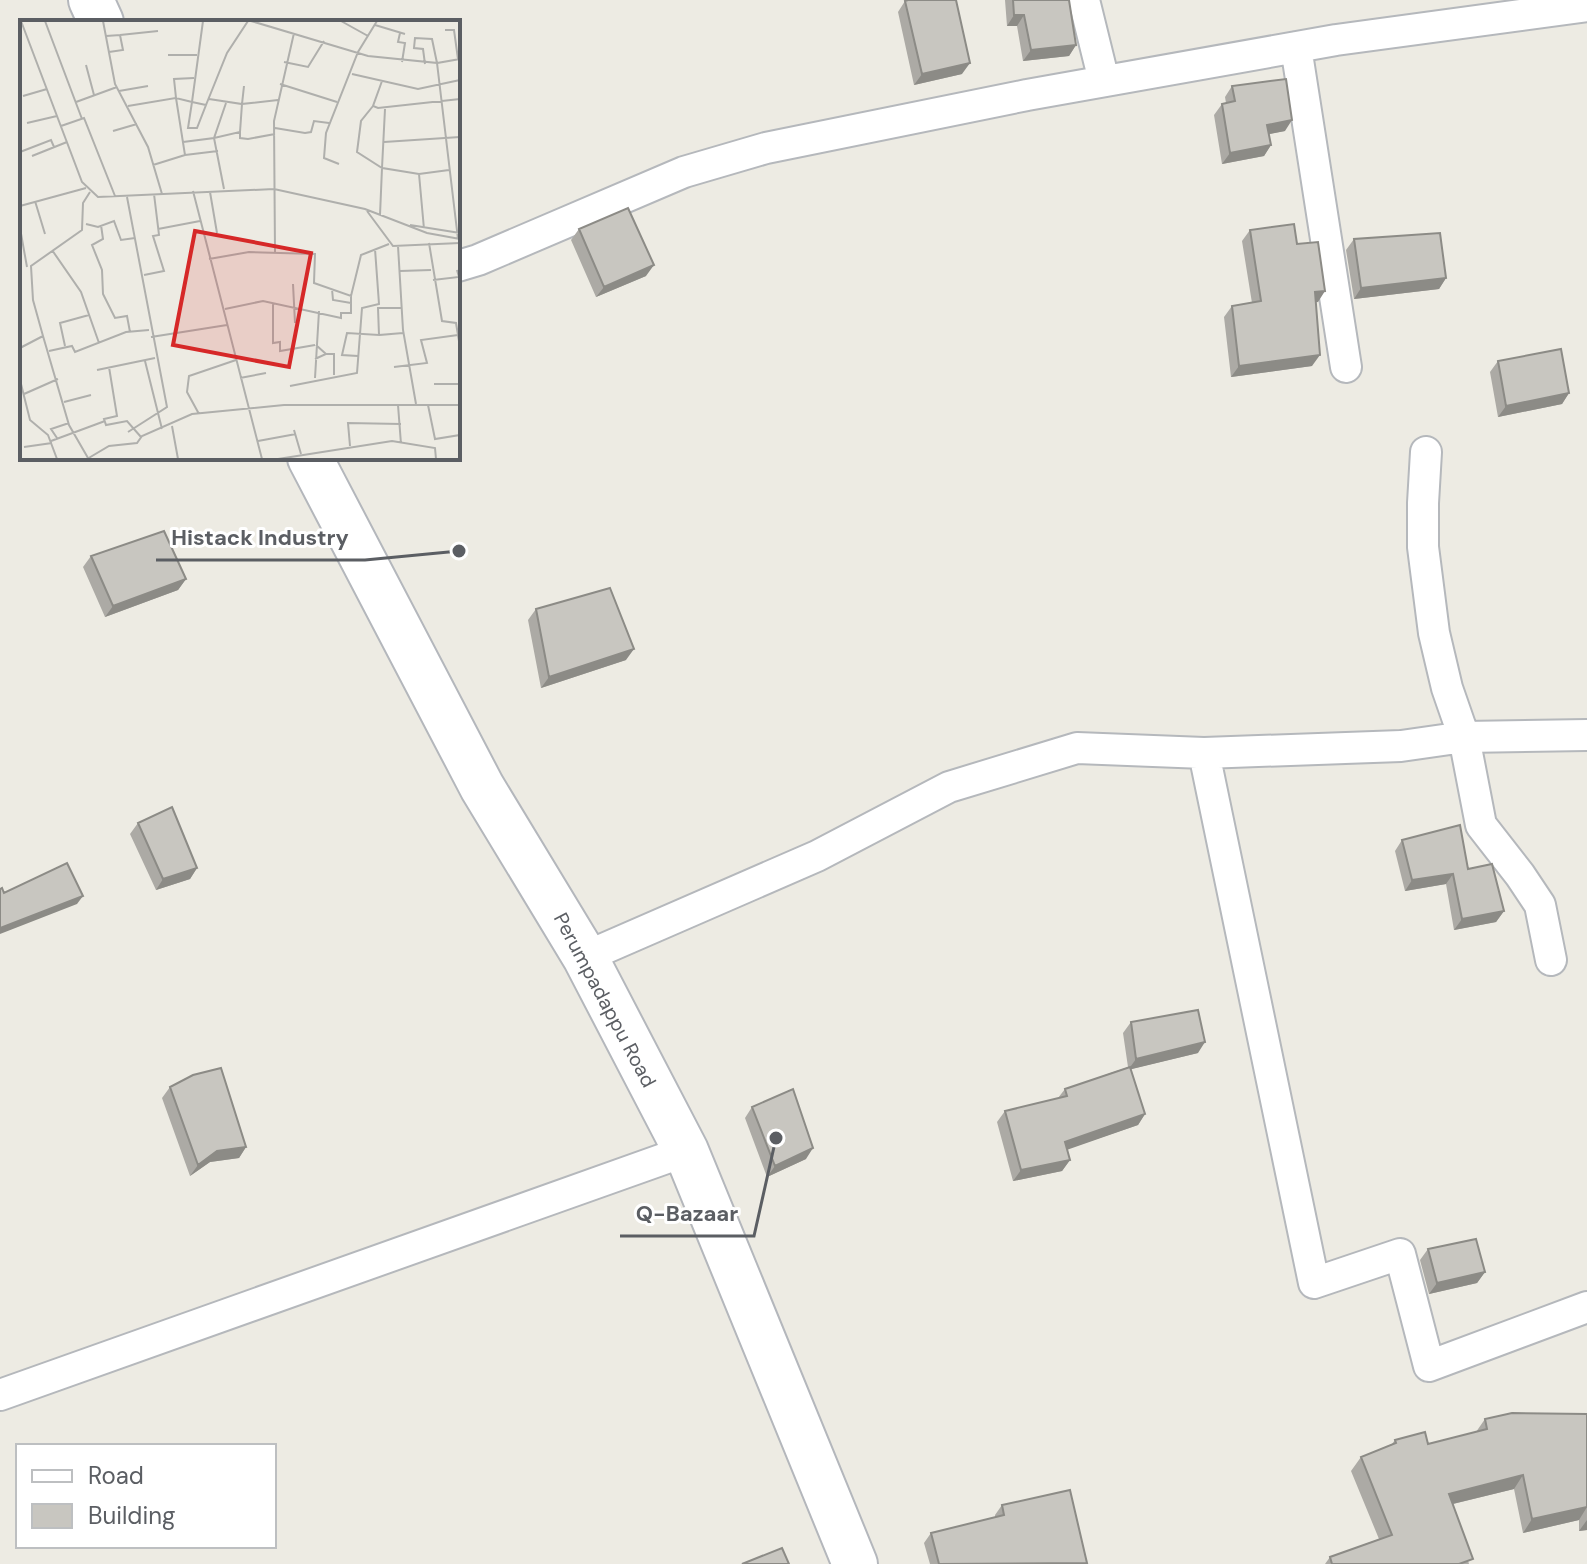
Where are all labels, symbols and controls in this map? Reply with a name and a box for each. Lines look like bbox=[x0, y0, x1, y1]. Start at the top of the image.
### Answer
inset map bbox=[20, 20, 460, 460]
callout: Histack Industry bbox=[156, 514, 365, 560]
text: Histack Industry bbox=[171, 523, 349, 552]
street label: Perumpadappu Road bbox=[548, 908, 662, 1092]
callout: Q-Bazaar bbox=[620, 1190, 754, 1236]
text: Q-Bazaar bbox=[636, 1199, 738, 1228]
legend bbox=[16, 1444, 276, 1548]
text: Road bbox=[88, 1460, 144, 1491]
text: Building bbox=[88, 1500, 175, 1531]

